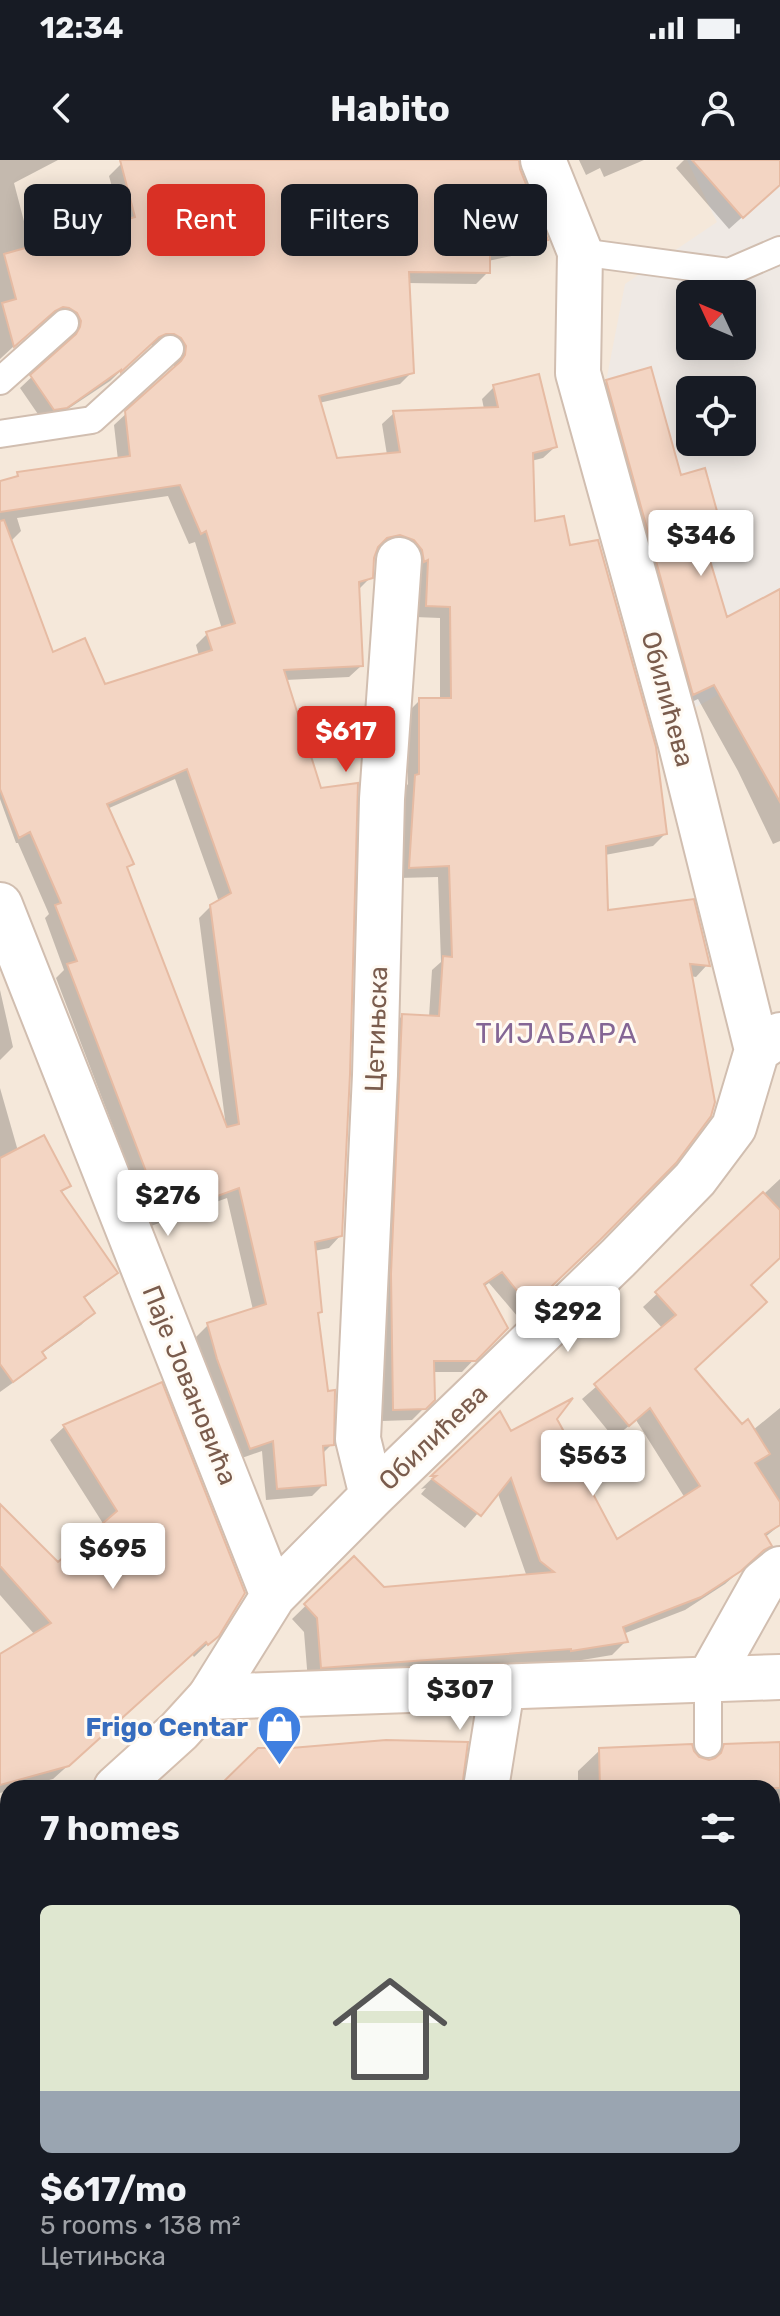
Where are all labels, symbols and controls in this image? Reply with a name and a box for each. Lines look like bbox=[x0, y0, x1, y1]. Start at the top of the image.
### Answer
text: 12:34 bbox=[40, 10, 123, 46]
icon: back bbox=[40, 86, 84, 130]
icon: person bbox=[696, 86, 740, 130]
text: Habito bbox=[330, 87, 450, 130]
chip: Buy bbox=[24, 184, 131, 256]
chip: Rent bbox=[147, 184, 265, 256]
chip: Filters bbox=[281, 184, 418, 256]
chip: New bbox=[434, 184, 547, 256]
north arrow bbox=[676, 280, 756, 360]
map controls bbox=[676, 280, 756, 456]
button: locate bbox=[676, 376, 756, 456]
pin: $346 bbox=[654, 510, 748, 578]
text: $346 bbox=[666, 520, 736, 551]
street label: Обилићева bbox=[635, 628, 700, 770]
pin: $617 bbox=[299, 706, 393, 774]
text: $617 bbox=[315, 716, 377, 747]
street label: Цетињска bbox=[359, 966, 394, 1092]
district label: ТИЈАБАРА bbox=[476, 1017, 638, 1050]
pin: $276 bbox=[121, 1170, 215, 1238]
text: $276 bbox=[135, 1180, 201, 1211]
street label: Паје Јовановића bbox=[135, 1281, 244, 1489]
pin: $292 bbox=[521, 1286, 615, 1354]
text: $292 bbox=[534, 1296, 602, 1327]
street label: Обилићева bbox=[373, 1378, 494, 1497]
pin: $563 bbox=[546, 1430, 640, 1498]
text: $563 bbox=[559, 1440, 627, 1471]
pin: $695 bbox=[66, 1523, 160, 1591]
text: $695 bbox=[79, 1533, 147, 1564]
pin: $307 bbox=[413, 1664, 507, 1732]
text: $307 bbox=[426, 1674, 494, 1705]
shop icon: Frigo Centar bbox=[255, 1703, 303, 1766]
place label: Frigo Centar bbox=[85, 1712, 248, 1743]
icon: filters bbox=[696, 1806, 740, 1850]
text: 7 homes bbox=[40, 1808, 180, 1849]
icon: home bbox=[318, 1957, 462, 2101]
text: $617/mo bbox=[40, 2169, 187, 2210]
text: 5 rooms · 138 m² bbox=[40, 2210, 241, 2241]
text: Цетињска bbox=[40, 2241, 166, 2272]

